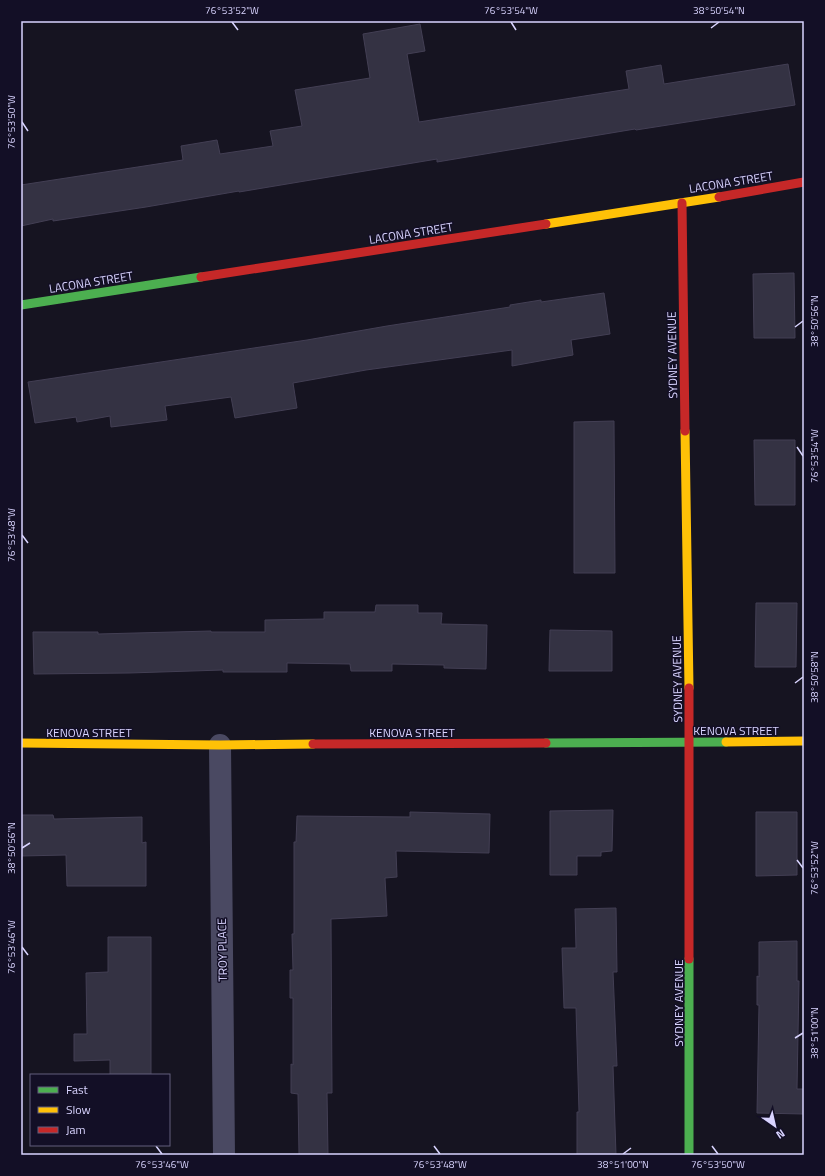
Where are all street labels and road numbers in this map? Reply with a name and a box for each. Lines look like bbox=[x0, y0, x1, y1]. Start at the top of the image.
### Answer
street label: LACONA STREET bbox=[688, 166, 775, 198]
street label: LACONA STREET bbox=[368, 217, 455, 249]
street label: LACONA STREET bbox=[48, 266, 135, 298]
street label: SYDNEY AVENUE bbox=[662, 311, 682, 399]
street label: SYDNEY AVENUE bbox=[667, 635, 687, 723]
street label: KENOVA STREET bbox=[693, 721, 779, 740]
street label: KENOVA STREET bbox=[46, 723, 132, 742]
street label: KENOVA STREET bbox=[369, 723, 455, 742]
street label: TROY PLACE bbox=[212, 918, 232, 982]
street label: SYDNEY AVENUE bbox=[669, 959, 688, 1047]

